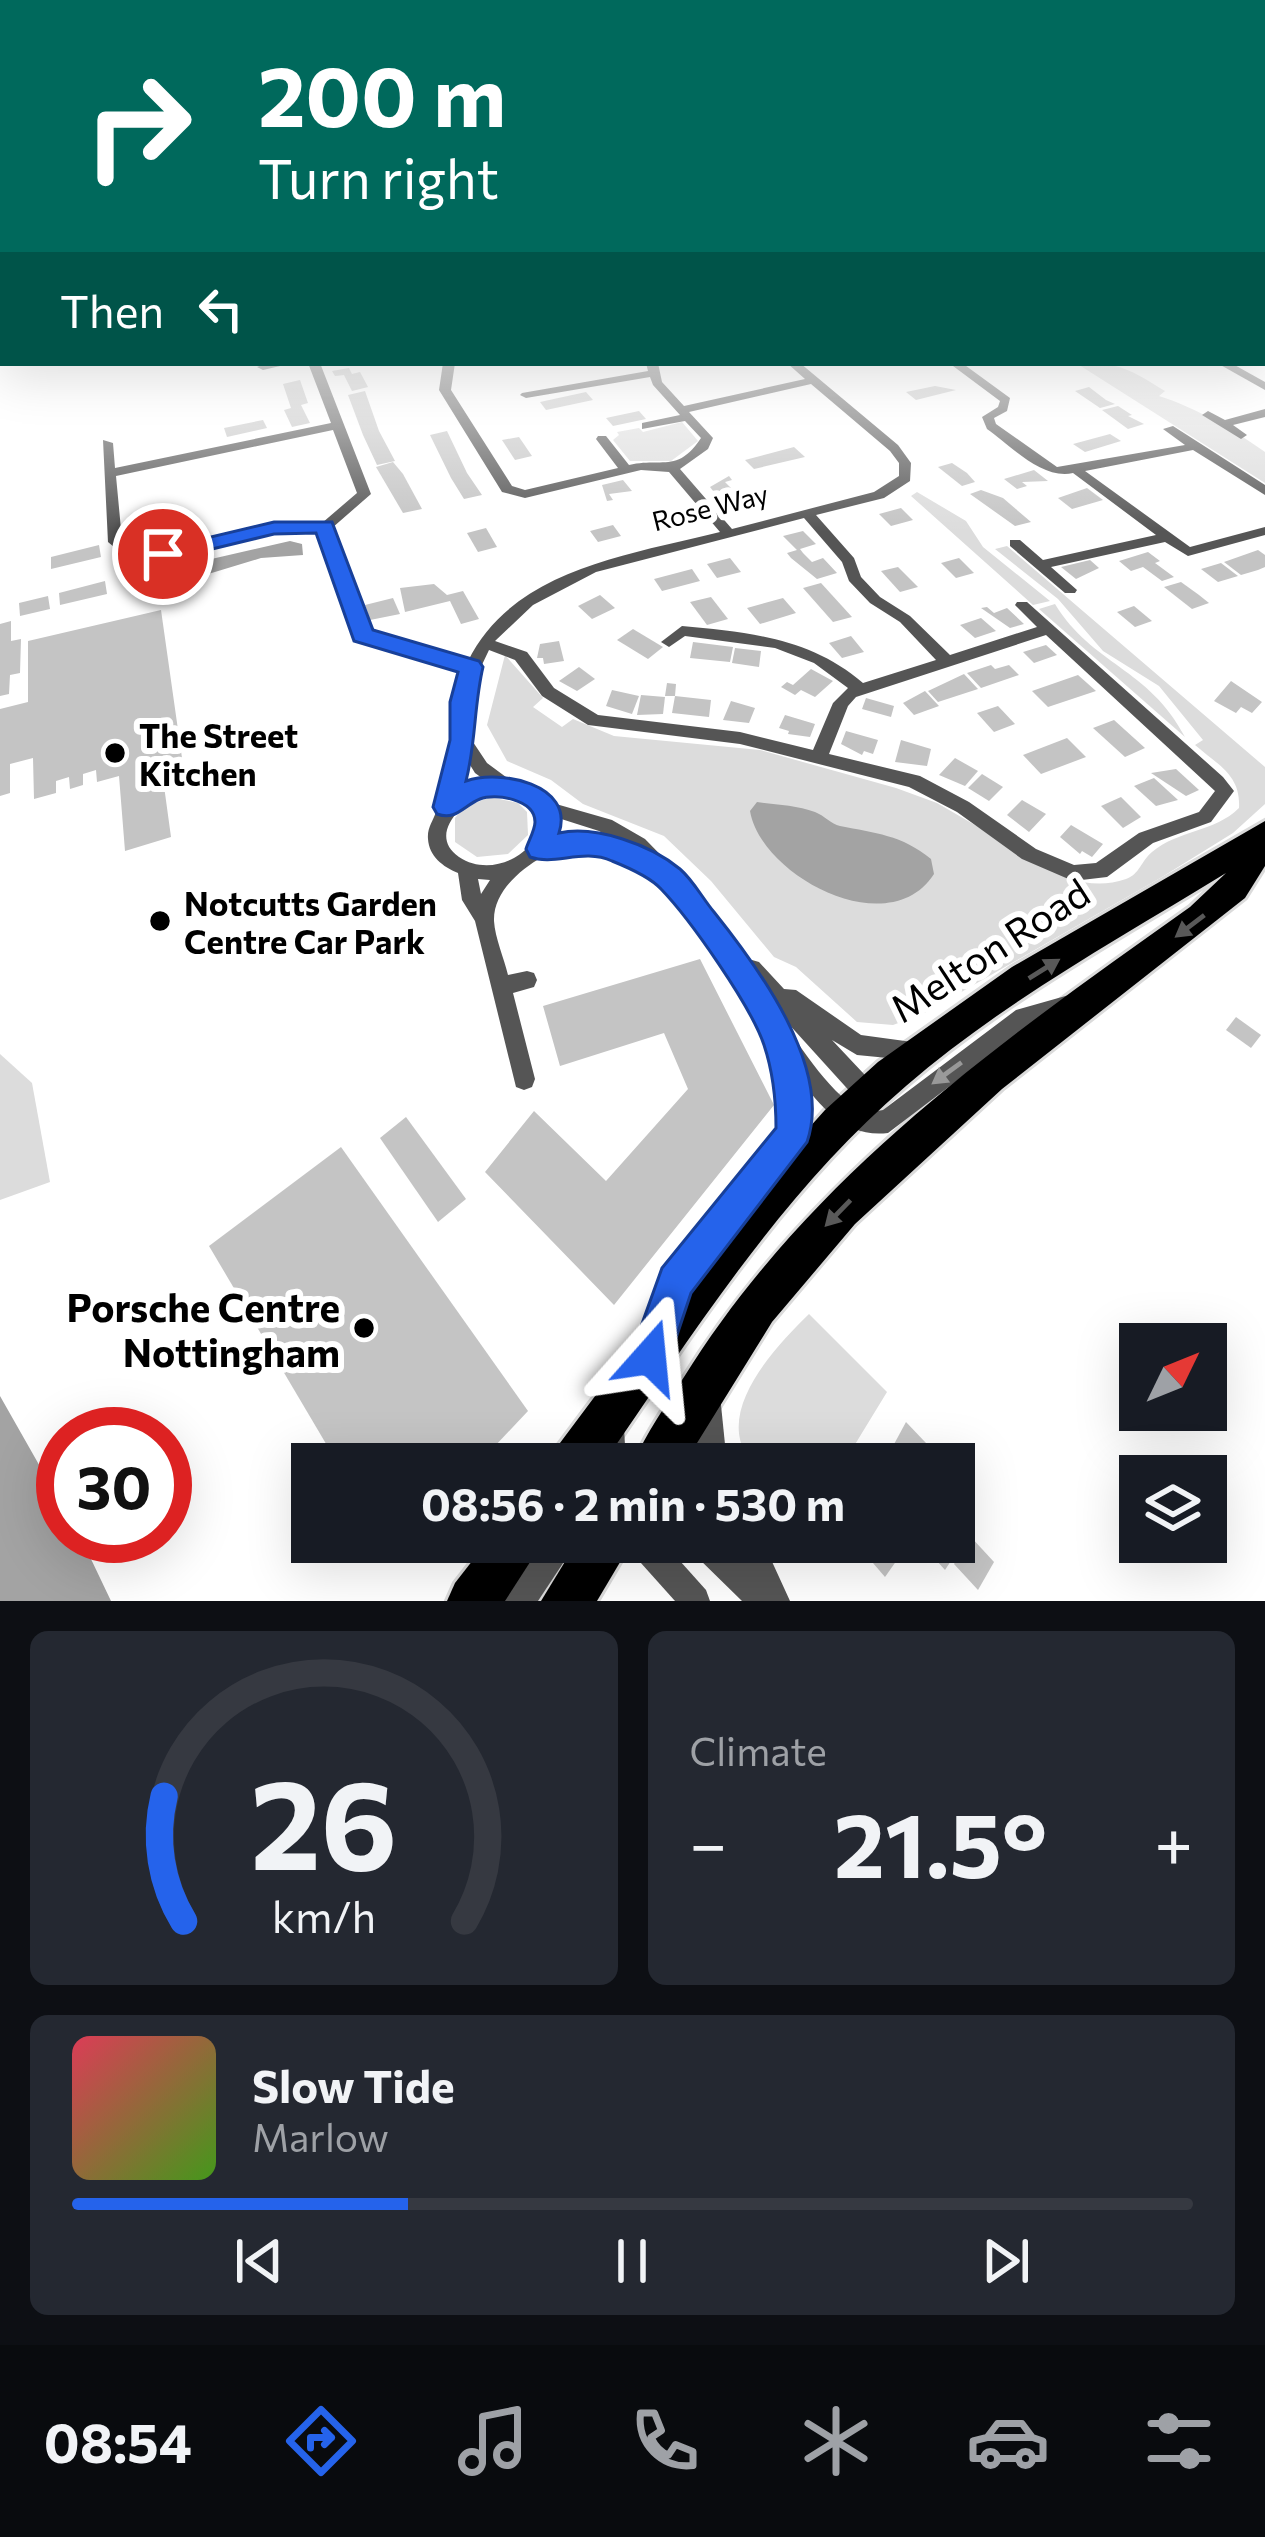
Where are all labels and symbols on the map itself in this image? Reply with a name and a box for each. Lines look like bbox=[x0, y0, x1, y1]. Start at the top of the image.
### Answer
street label: Rose Way bbox=[648, 477, 772, 537]
pin bbox=[112, 503, 214, 605]
place label: The Street Kitchen bbox=[139, 714, 298, 793]
marker: The Street Kitchen bbox=[102, 740, 128, 766]
street label: Melton Road bbox=[880, 867, 1098, 1031]
place label: Notcutts Garden Centre Car Park bbox=[184, 882, 437, 961]
marker: Notcutts Garden Centre Car Park bbox=[147, 908, 173, 934]
one-way arrow bbox=[1174, 913, 1205, 937]
one-way arrow bbox=[1027, 959, 1061, 980]
one-way arrow bbox=[931, 1061, 963, 1085]
one-way arrow bbox=[824, 1198, 852, 1227]
place label: Porsche Centre Nottingham bbox=[66, 1282, 340, 1375]
position arrow bbox=[587, 1294, 713, 1420]
marker: Porsche Centre Nottingham bbox=[351, 1315, 377, 1341]
north arrow bbox=[1119, 1323, 1227, 1431]
speed limit sign: 30 bbox=[36, 1407, 192, 1563]

